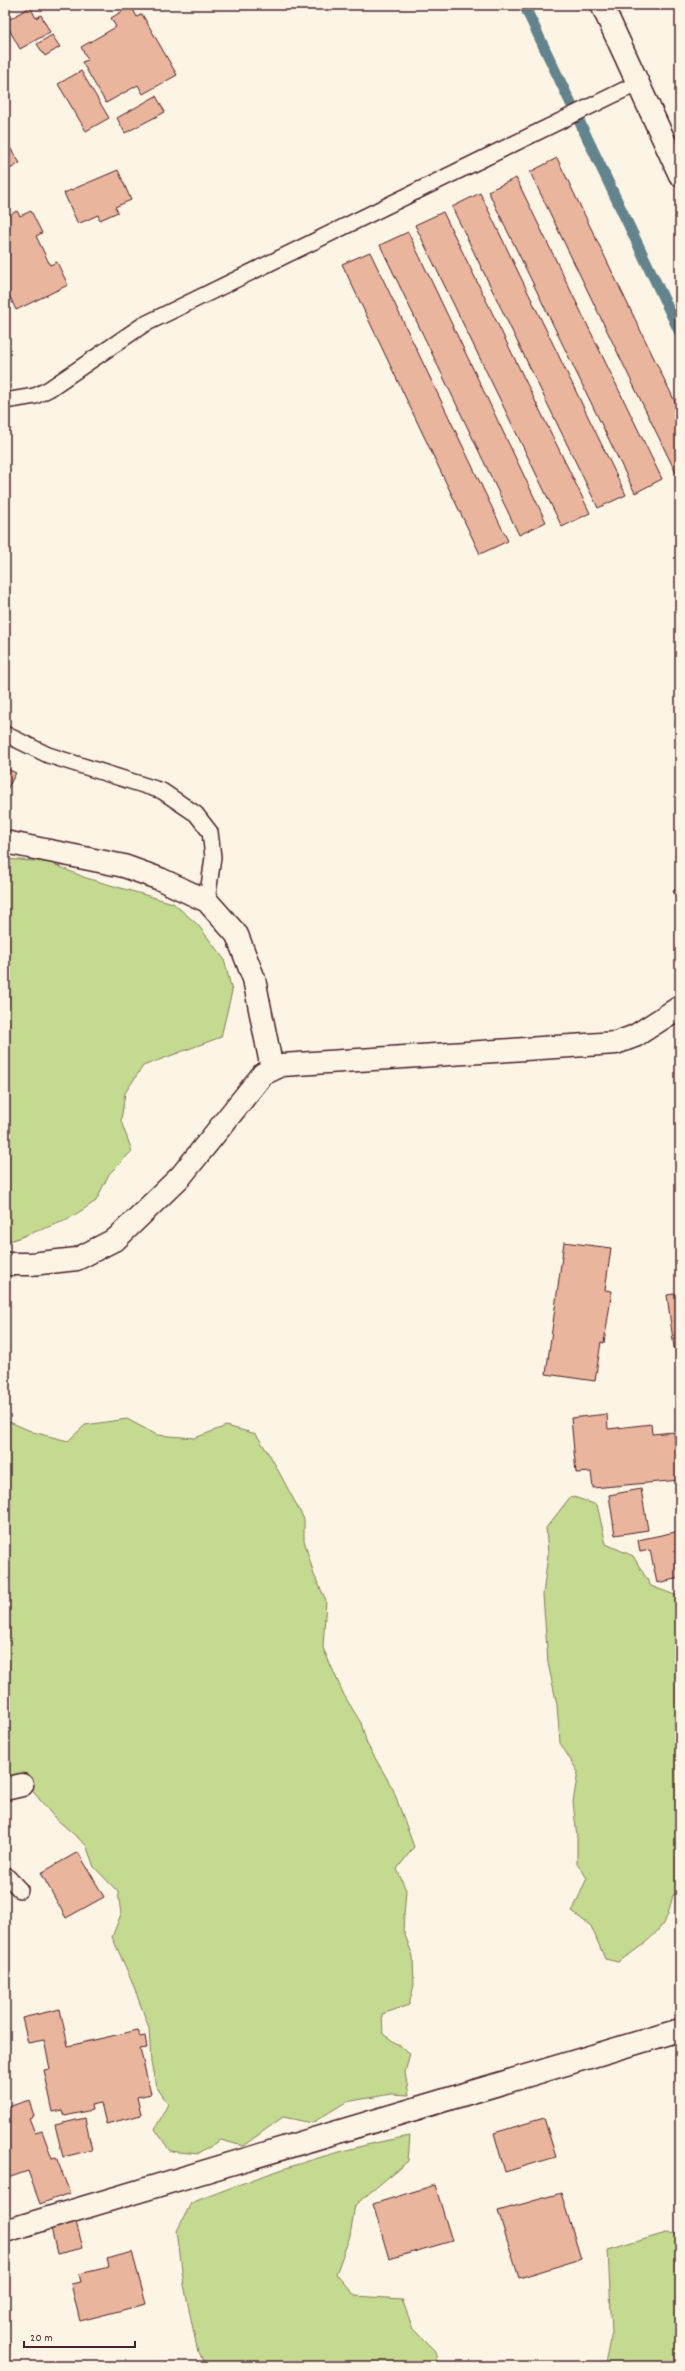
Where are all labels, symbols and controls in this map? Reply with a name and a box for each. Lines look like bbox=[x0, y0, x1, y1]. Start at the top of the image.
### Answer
scale bar bbox=[24, 2323, 135, 2349]
text: 20 m bbox=[30, 2330, 53, 2347]

